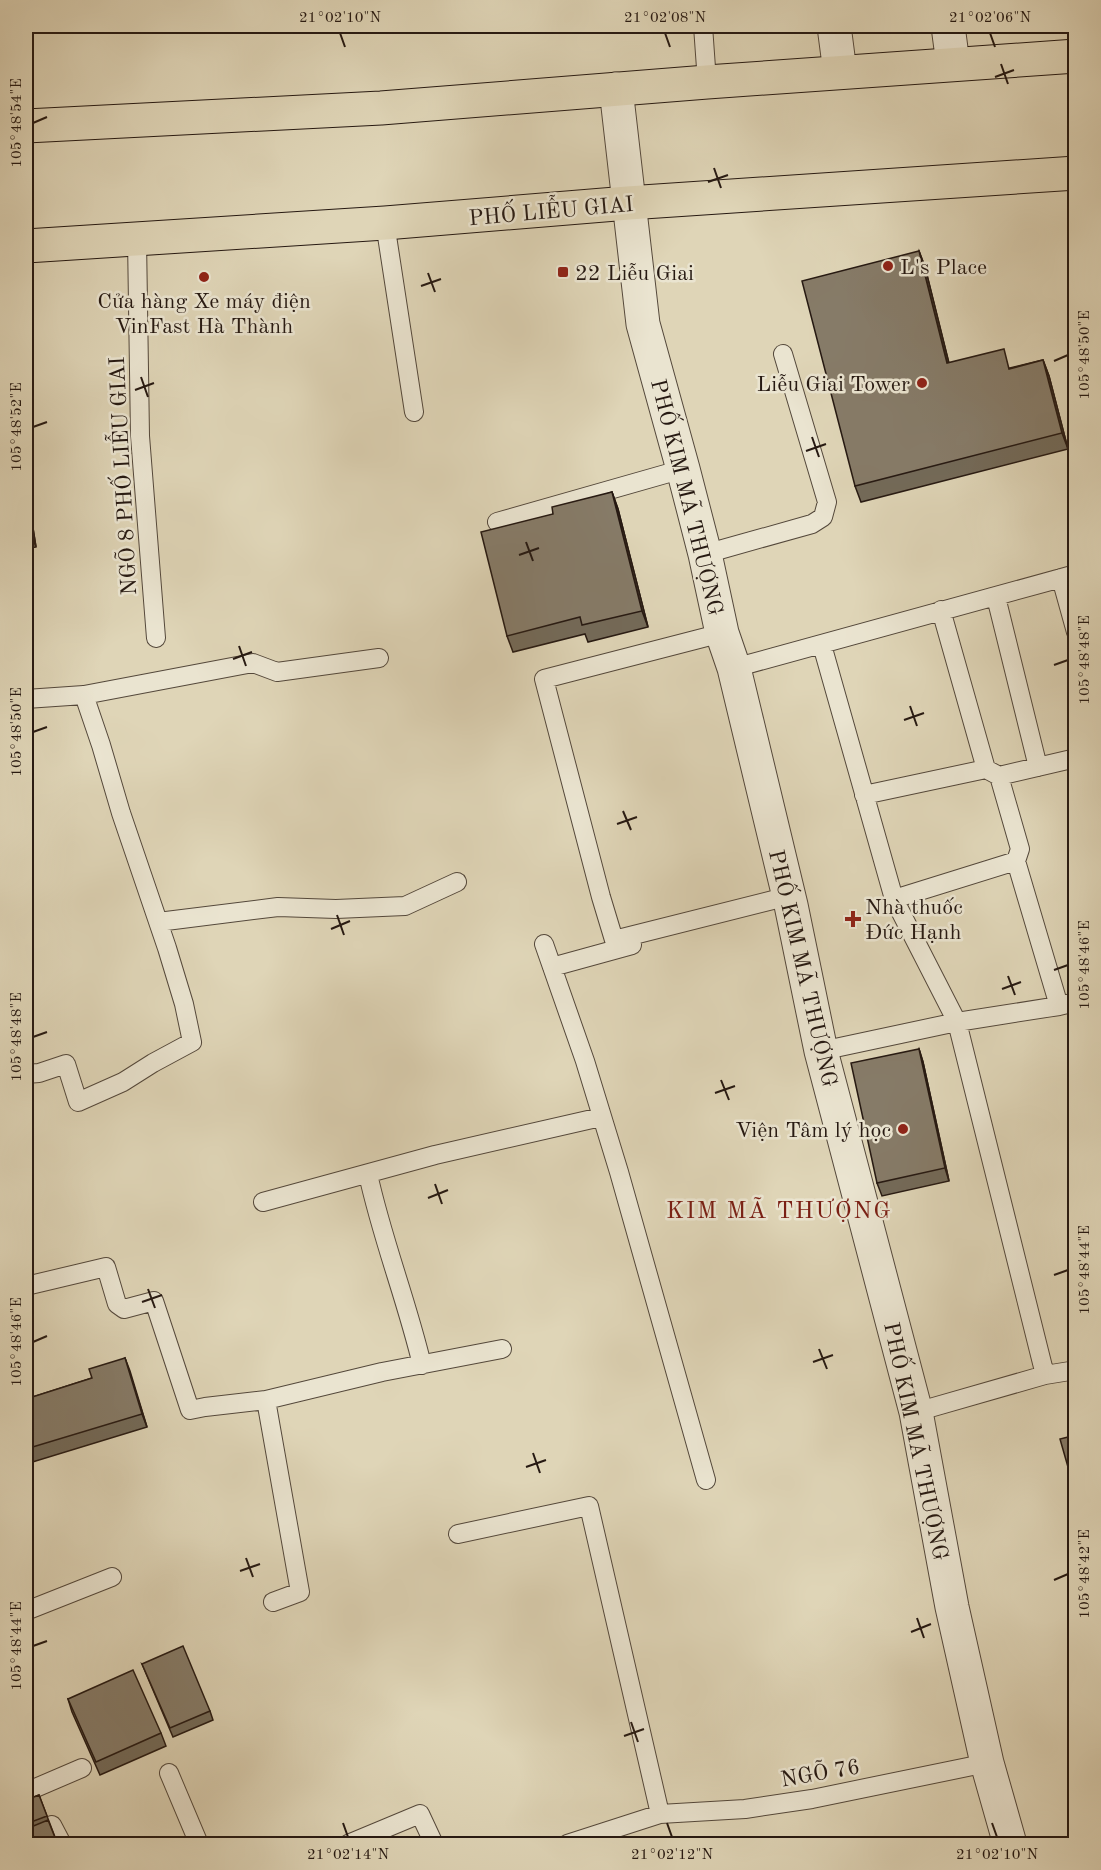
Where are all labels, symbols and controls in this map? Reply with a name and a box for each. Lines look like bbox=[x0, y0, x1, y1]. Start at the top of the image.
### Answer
text: 21°02'10"N bbox=[299, 11, 381, 26]
text: 21°02'08"N bbox=[624, 11, 706, 26]
text: 21°02'06"N bbox=[949, 11, 1031, 26]
text: 105°48'54"E bbox=[10, 78, 25, 168]
street label: PHỐ LIỄU GIAI bbox=[467, 188, 635, 230]
place label: L's Place bbox=[900, 257, 987, 279]
marker: L's Place bbox=[881, 259, 895, 273]
place label: 22 Liễu Giai bbox=[575, 262, 694, 285]
marker: 22 Liễu Giai bbox=[556, 265, 570, 279]
marker: Cửa hàng Xe máy điện VinFast Hà Thành bbox=[197, 270, 211, 284]
place label: Cửa hàng Xe máy điện VinFast Hà Thành bbox=[97, 291, 311, 338]
text: 105°48'50"E bbox=[1078, 310, 1093, 400]
street label: NGÕ 8 PHỐ LIỄU GIAI bbox=[101, 356, 141, 596]
place label: Liễu Giai Tower bbox=[757, 373, 910, 396]
street label: PHỐ KIM MÃ THƯỢNG bbox=[646, 375, 732, 618]
marker: Liễu Giai Tower bbox=[915, 376, 929, 390]
text: 105°48'52"E bbox=[10, 382, 25, 472]
text: 105°48'48"E bbox=[1078, 615, 1093, 705]
text: 105°48'50"E bbox=[10, 687, 25, 777]
street label: PHỐ KIM MÃ THƯỢNG bbox=[764, 846, 846, 1089]
place label: Nhà thuốc Đức Hạnh bbox=[865, 897, 963, 944]
marker: Nhà thuốc Đức Hạnh bbox=[846, 912, 860, 926]
text: 105°48'46"E bbox=[1078, 920, 1093, 1010]
text: 105°48'48"E bbox=[10, 992, 25, 1082]
place label: Viện Tâm lý học bbox=[735, 1120, 891, 1142]
marker: Viện Tâm lý học bbox=[896, 1122, 910, 1136]
district label: KIM MÃ THƯỢNG bbox=[666, 1196, 892, 1224]
text: 105°48'44"E bbox=[1078, 1225, 1093, 1315]
text: 105°48'46"E bbox=[10, 1297, 25, 1387]
street label: PHỐ KIM MÃ THƯỢNG bbox=[879, 1319, 957, 1563]
text: 105°48'42"E bbox=[1078, 1529, 1093, 1619]
text: 105°48'44"E bbox=[10, 1601, 25, 1691]
street label: NGÕ 76 bbox=[778, 1752, 862, 1792]
text: 21°02'14"N bbox=[307, 1848, 389, 1863]
text: 21°02'12"N bbox=[631, 1848, 713, 1863]
text: 21°02'10"N bbox=[956, 1848, 1038, 1863]

